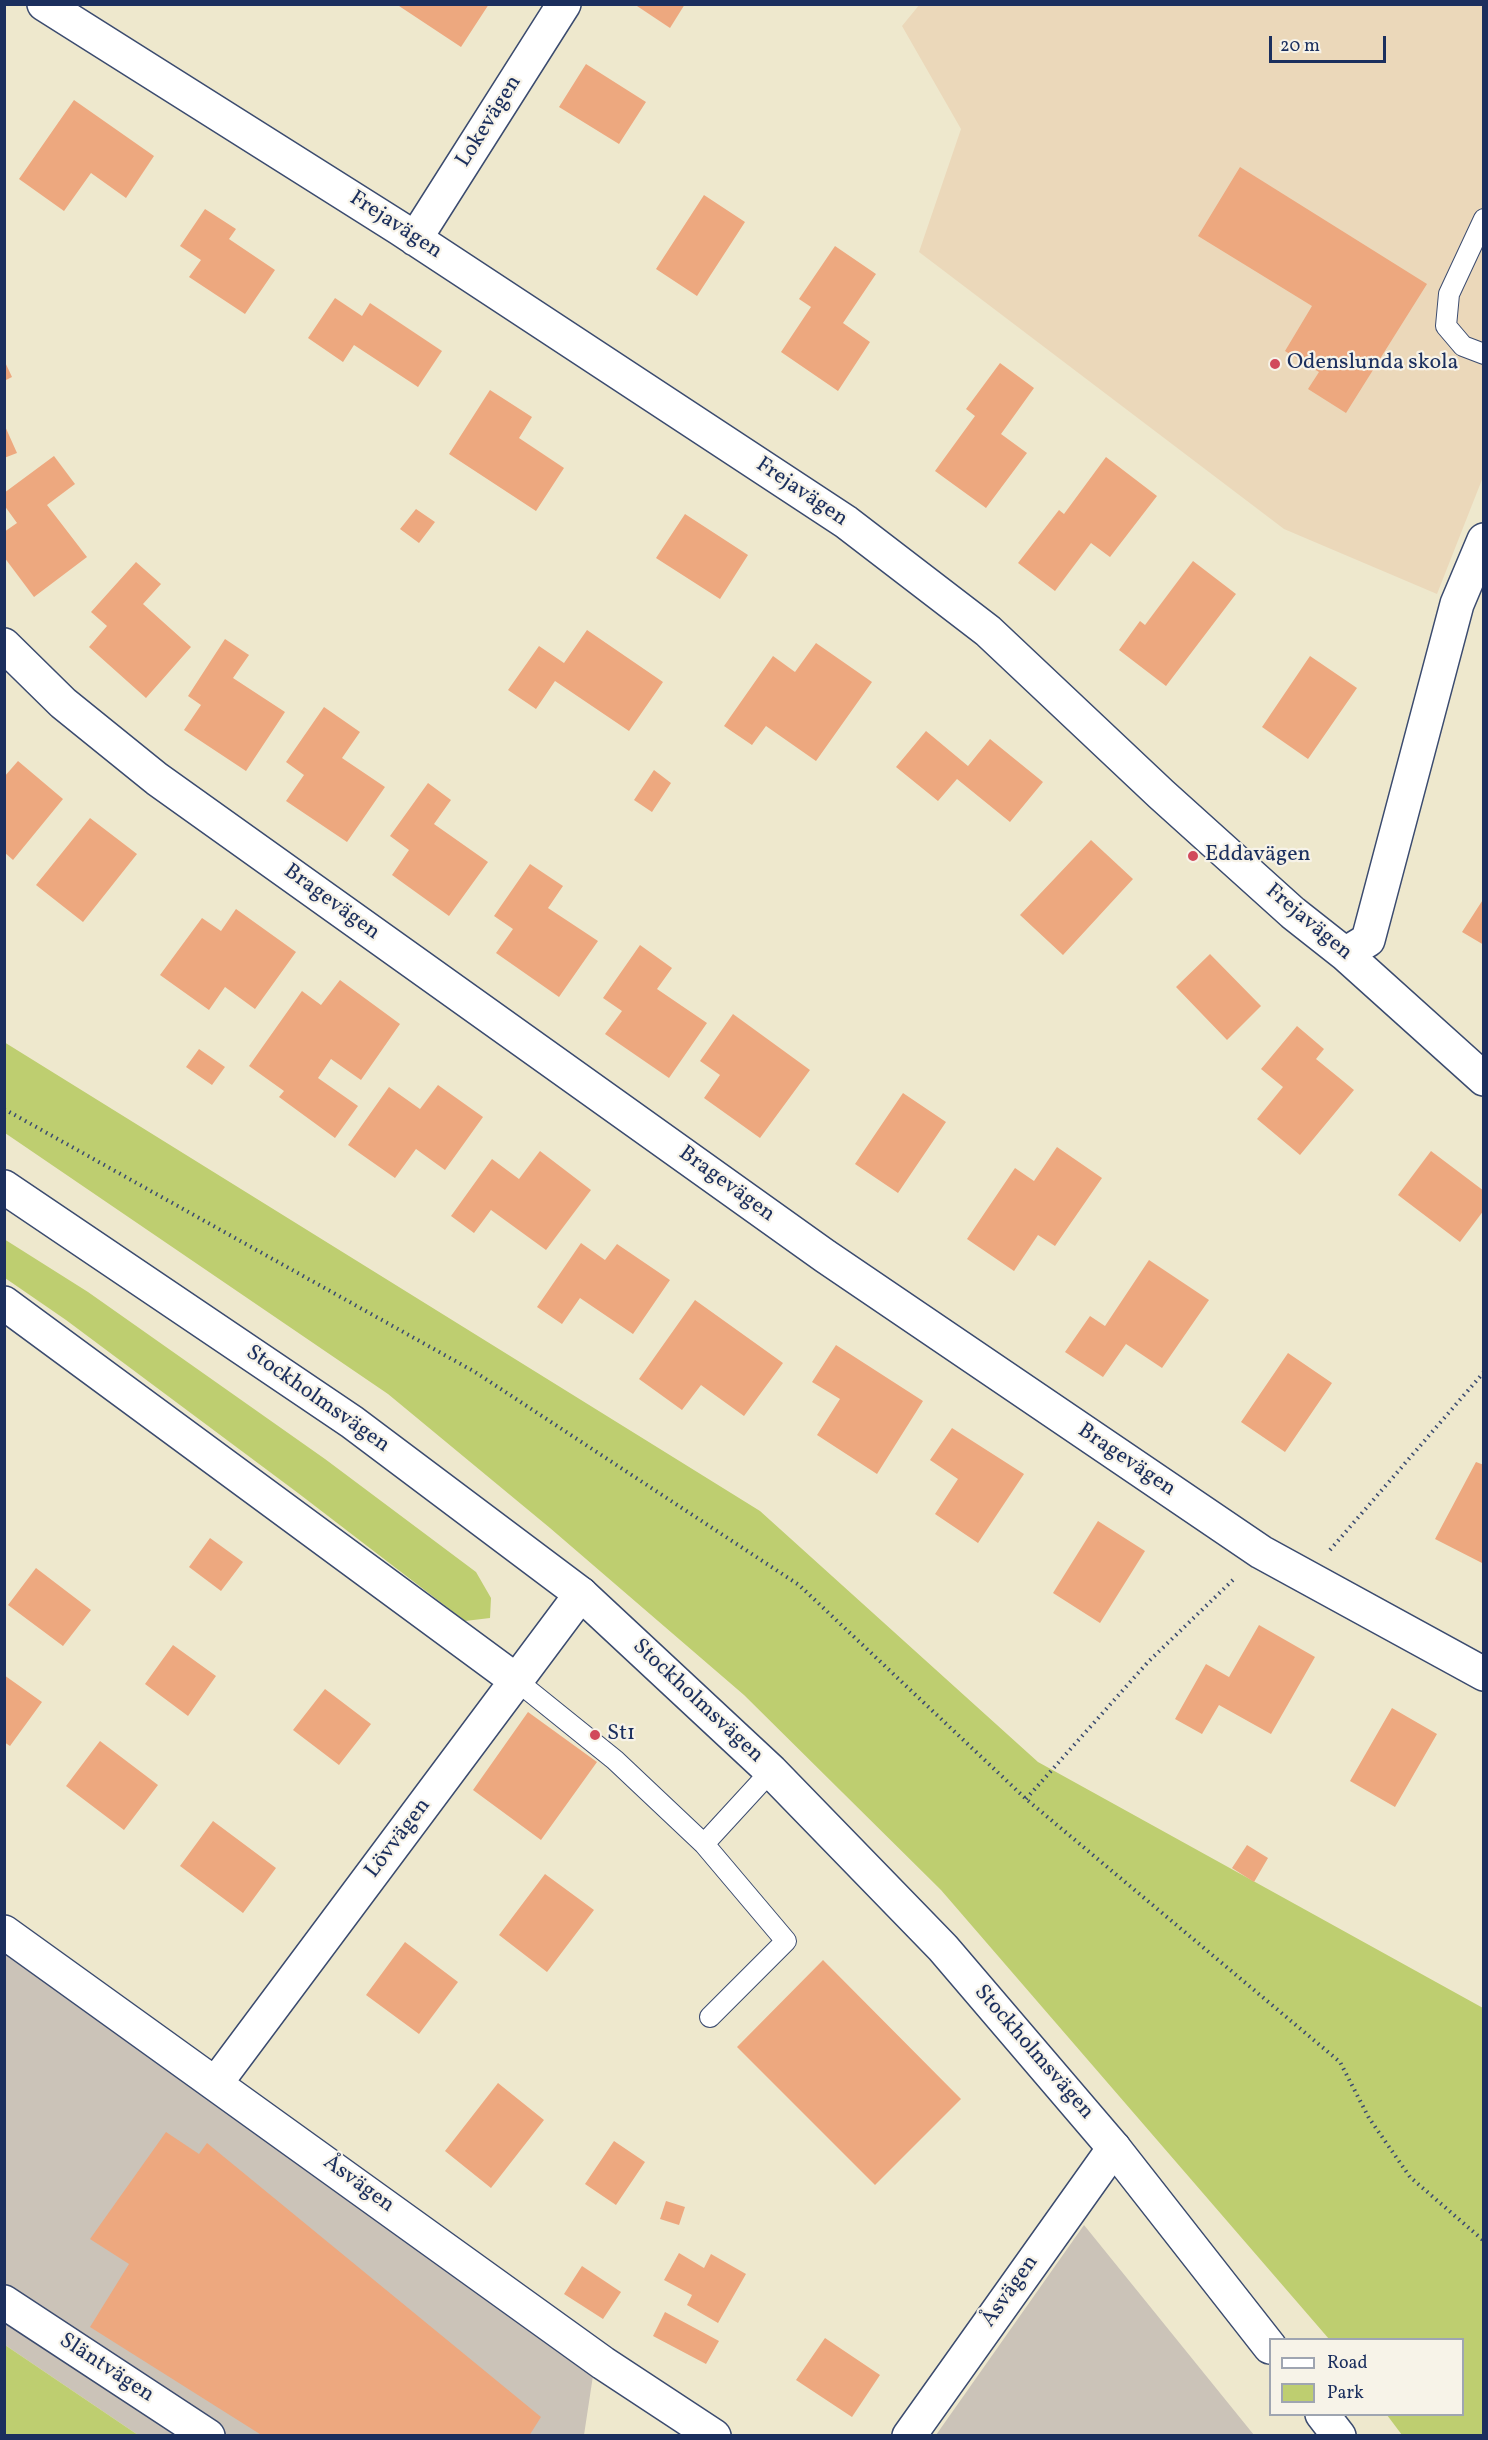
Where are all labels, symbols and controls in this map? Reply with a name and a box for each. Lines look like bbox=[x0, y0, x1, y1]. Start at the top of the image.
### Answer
scale bar bbox=[1272, 24, 1389, 62]
text: 20 m bbox=[1280, 34, 1320, 59]
street label: Lokevägen bbox=[452, 71, 528, 173]
street label: Frejavägen bbox=[344, 186, 446, 266]
place label: Odenslunda skola bbox=[1287, 351, 1458, 377]
marker: Odenslunda skola bbox=[1268, 357, 1282, 371]
street label: Frejavägen bbox=[750, 453, 852, 533]
place label: Eddavägen bbox=[1205, 843, 1311, 869]
marker: Eddavägen bbox=[1186, 849, 1200, 863]
street label: Bragevägen bbox=[278, 859, 384, 947]
street label: Frejavägen bbox=[1259, 879, 1357, 967]
street label: Bragevägen bbox=[673, 1141, 779, 1229]
street label: Stockholmsvägen bbox=[240, 1341, 394, 1459]
street label: Bragevägen bbox=[1072, 1419, 1180, 1503]
street label: Stockholmsvägen bbox=[626, 1635, 768, 1769]
place label: St1 bbox=[607, 1722, 635, 1748]
marker: St1 bbox=[588, 1728, 602, 1742]
street label: Lövvägen bbox=[361, 1794, 437, 1884]
street label: Stockholmsvägen bbox=[967, 1980, 1099, 2126]
street label: Åsvägen bbox=[317, 2150, 399, 2220]
street label: Åsvägen bbox=[977, 2251, 1045, 2333]
street label: Släntvägen bbox=[54, 2329, 158, 2409]
legend bbox=[1269, 2338, 1464, 2416]
text: Road bbox=[1327, 2351, 1368, 2376]
text: Park bbox=[1327, 2381, 1364, 2406]

